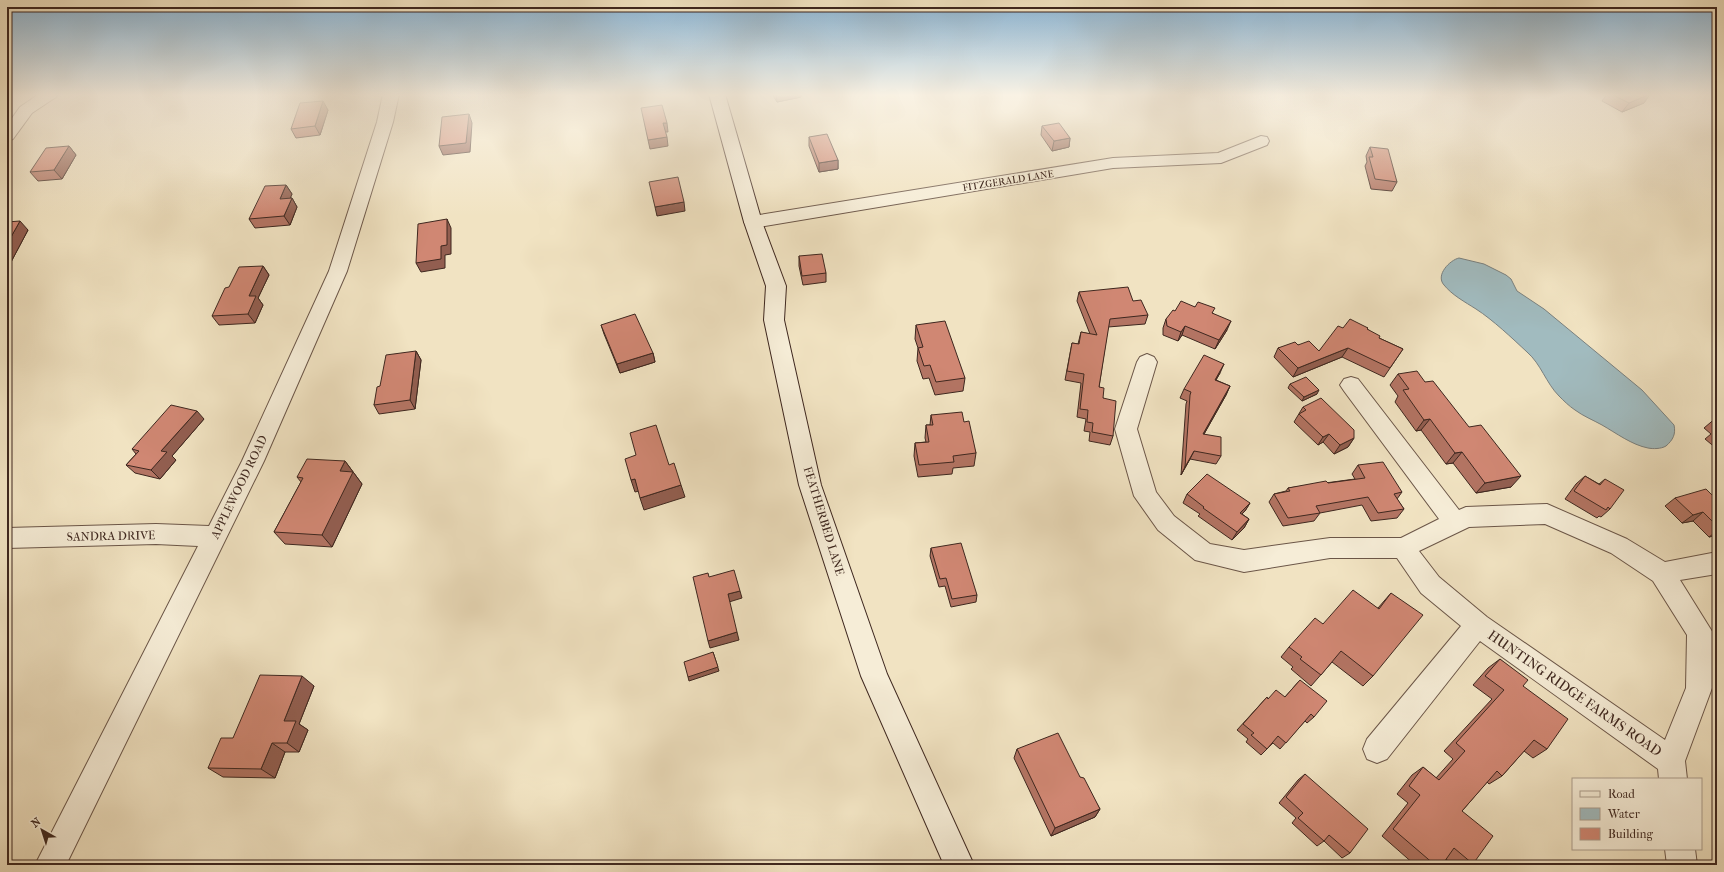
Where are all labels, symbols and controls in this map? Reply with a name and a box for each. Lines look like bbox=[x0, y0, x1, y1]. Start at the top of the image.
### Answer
street label: FITZGERALD LANE bbox=[962, 168, 1055, 194]
street label: APPLEWOOD ROAD bbox=[207, 433, 270, 542]
street label: FEATHERBED LANE bbox=[801, 465, 847, 577]
street label: SANDRA DRIVE bbox=[67, 528, 155, 544]
street label: HUNTING RIDGE FARMS ROAD bbox=[1484, 627, 1665, 760]
legend bbox=[1572, 778, 1702, 850]
text: Road bbox=[1608, 787, 1635, 801]
text: Water bbox=[1607, 807, 1641, 821]
north arrow bbox=[22, 810, 62, 850]
text: N bbox=[29, 815, 44, 830]
text: Building bbox=[1608, 827, 1653, 841]

